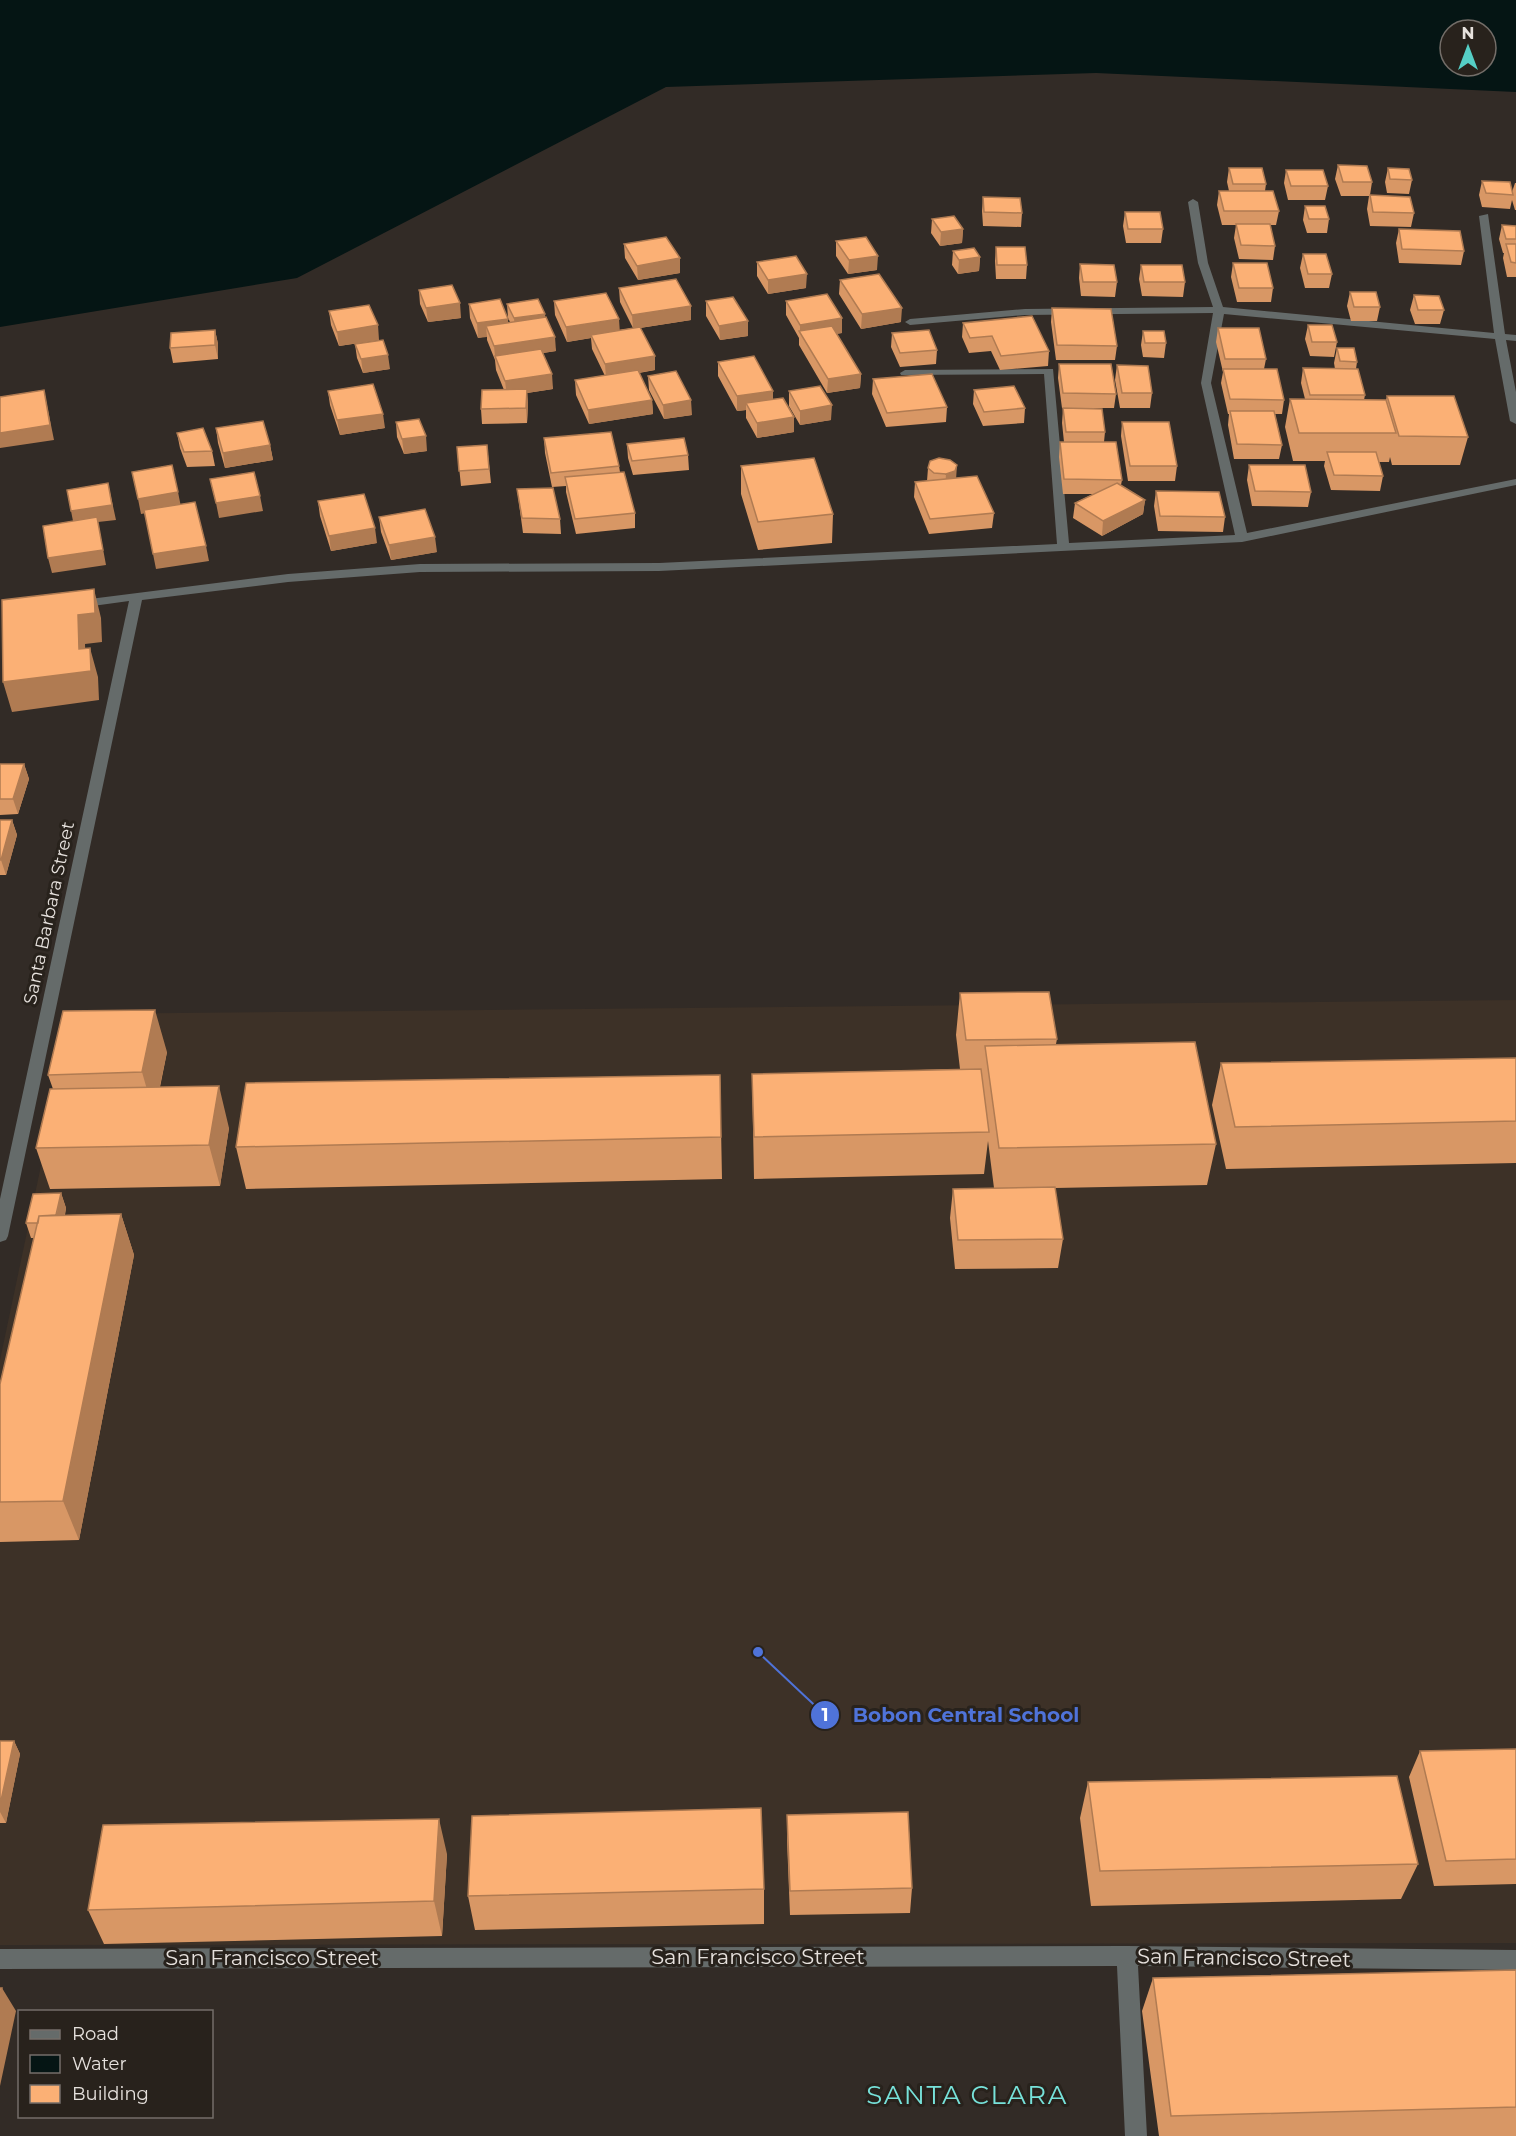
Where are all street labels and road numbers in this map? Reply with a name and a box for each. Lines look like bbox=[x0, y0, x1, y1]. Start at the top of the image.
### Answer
street label: Santa Barbara Street bbox=[19, 820, 79, 1006]
street label: San Francisco Street bbox=[1137, 1943, 1351, 1972]
street label: San Francisco Street bbox=[651, 1944, 865, 1969]
street label: San Francisco Street bbox=[165, 1945, 379, 1970]

